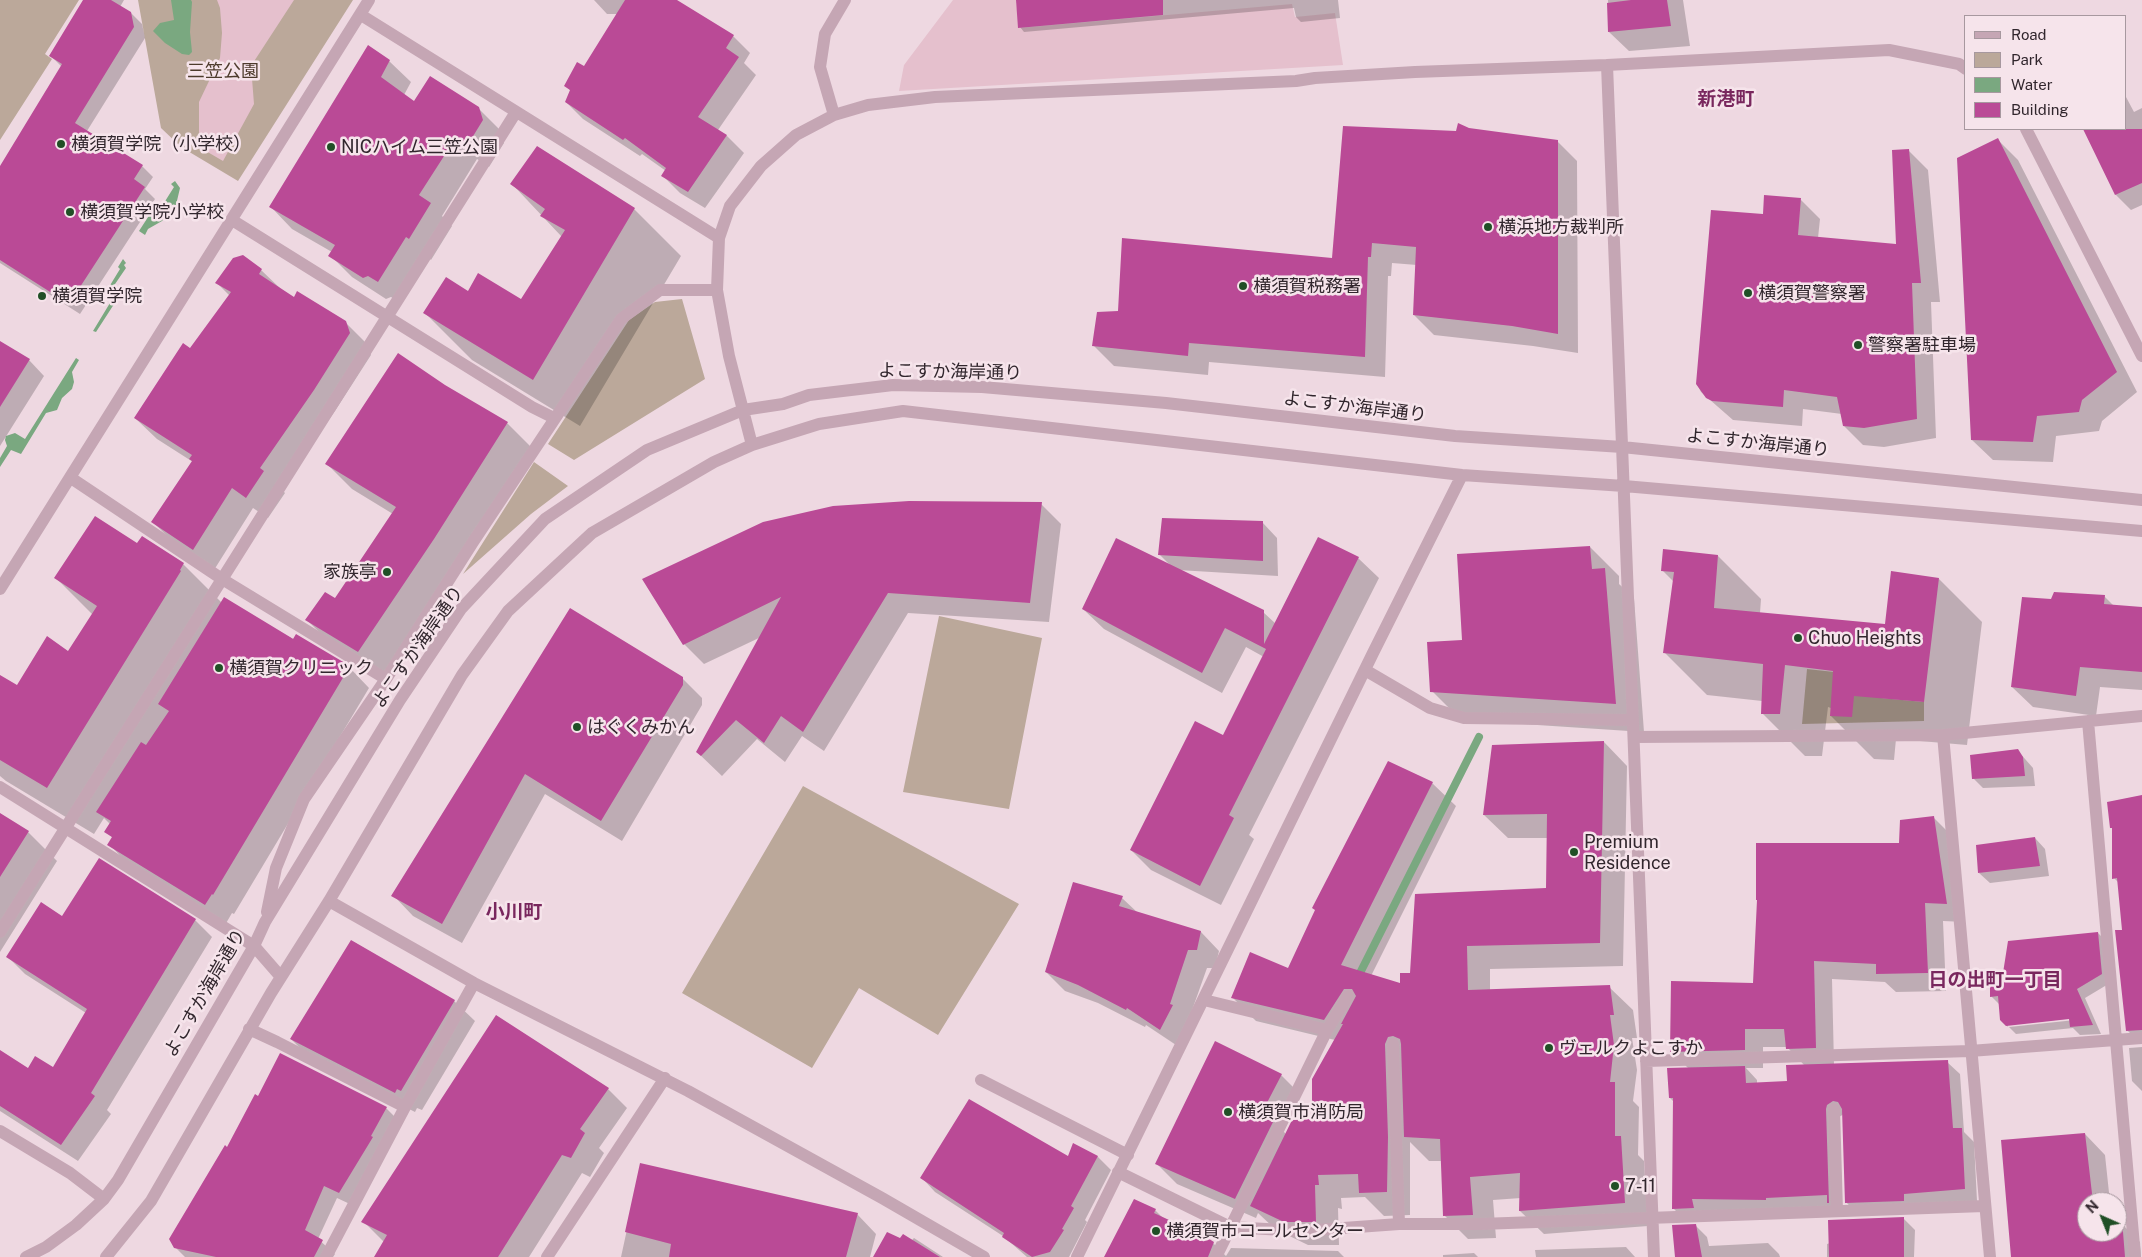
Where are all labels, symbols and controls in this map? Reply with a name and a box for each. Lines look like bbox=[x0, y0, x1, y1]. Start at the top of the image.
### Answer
legend bbox=[1964, 15, 2127, 130]
text: Road bbox=[2011, 26, 2047, 43]
text: Park bbox=[2011, 51, 2043, 68]
park label: 三笠公園 bbox=[187, 60, 259, 82]
text: Water bbox=[2011, 76, 2053, 93]
district label: 新港町 bbox=[1698, 88, 1754, 110]
text: Building bbox=[2011, 101, 2069, 118]
place label: 横須賀学院（小学校） bbox=[71, 133, 251, 155]
place label: NICハイム三笠公園 bbox=[341, 136, 498, 158]
marker: 横須賀学院（小学校） bbox=[55, 138, 67, 150]
marker: NICハイム三笠公園 bbox=[325, 141, 337, 153]
place label: 横須賀学院小学校 bbox=[80, 201, 224, 223]
marker: 横須賀学院小学校 bbox=[64, 206, 76, 218]
place label: 横浜地方裁判所 bbox=[1498, 216, 1624, 238]
marker: 横浜地方裁判所 bbox=[1482, 221, 1494, 233]
place label: 横須賀税務署 bbox=[1253, 275, 1361, 297]
marker: 横須賀税務署 bbox=[1237, 280, 1249, 292]
place label: 横須賀警察署 bbox=[1758, 282, 1866, 304]
place label: 横須賀学院 bbox=[52, 285, 142, 307]
marker: 横須賀警察署 bbox=[1742, 287, 1754, 299]
marker: 横須賀学院 bbox=[36, 290, 48, 302]
place label: 警察署駐車場 bbox=[1868, 334, 1976, 356]
marker: 警察署駐車場 bbox=[1852, 339, 1864, 351]
street label: よこすか海岸通り bbox=[878, 360, 1022, 384]
street label: よこすか海岸通り bbox=[1282, 388, 1428, 426]
street label: よこすか海岸通り bbox=[1685, 425, 1831, 461]
place label: 家族亭 bbox=[323, 561, 377, 583]
marker: 家族亭 bbox=[381, 566, 393, 578]
street label: よこすか海岸通り bbox=[368, 582, 468, 712]
place label: Chuo Heights bbox=[1808, 627, 1921, 649]
marker: Chuo Heights bbox=[1792, 632, 1804, 644]
place label: 横須賀クリニック bbox=[229, 657, 373, 679]
marker: 横須賀クリニック bbox=[213, 662, 225, 674]
place label: はぐくみかん bbox=[587, 716, 695, 738]
marker: はぐくみかん bbox=[571, 721, 583, 733]
place label: Premium Residence bbox=[1584, 831, 1671, 874]
marker: Premium Residence bbox=[1568, 846, 1580, 858]
district label: 小川町 bbox=[486, 901, 542, 923]
street label: よこすか海岸通り bbox=[160, 925, 250, 1061]
district label: 日の出町一丁目 bbox=[1929, 969, 2061, 991]
place label: ヴェルクよこすか bbox=[1559, 1037, 1703, 1059]
marker: ヴェルクよこすか bbox=[1543, 1042, 1555, 1054]
place label: 横須賀市消防局 bbox=[1238, 1101, 1364, 1123]
marker: 横須賀市消防局 bbox=[1222, 1106, 1234, 1118]
place label: 7-11 bbox=[1625, 1175, 1656, 1197]
marker: 7-11 bbox=[1609, 1180, 1621, 1192]
north arrow bbox=[2077, 1192, 2127, 1242]
text: N bbox=[2083, 1197, 2102, 1216]
place label: 横須賀市コールセンター bbox=[1166, 1220, 1364, 1242]
marker: 横須賀市コールセンター bbox=[1150, 1225, 1162, 1237]

